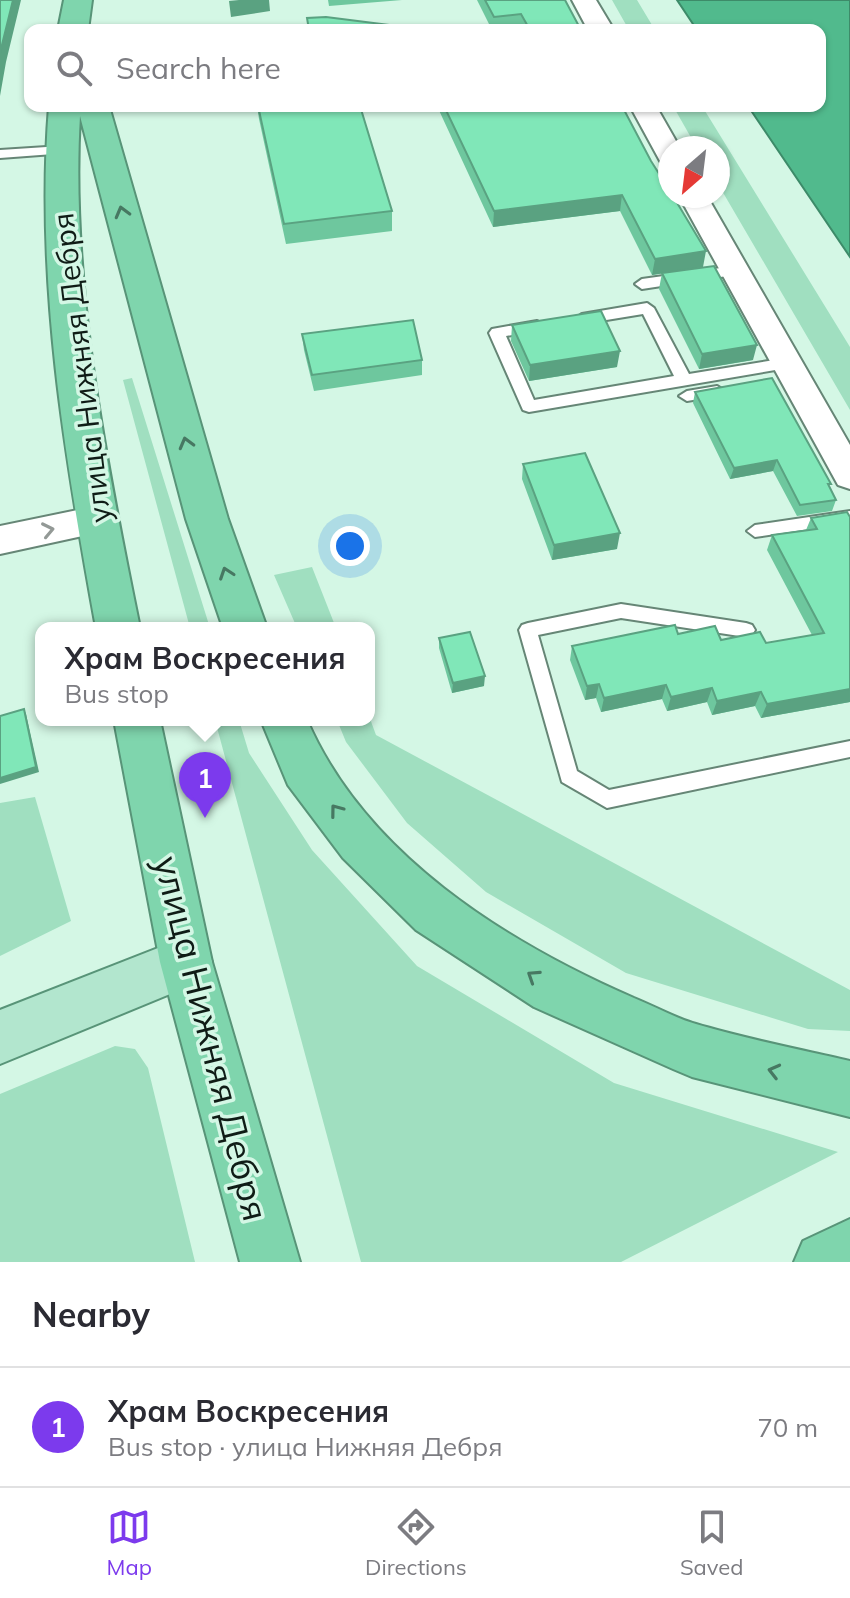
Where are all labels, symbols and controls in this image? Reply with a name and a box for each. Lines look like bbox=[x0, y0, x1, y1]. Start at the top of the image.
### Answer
search box bbox=[24, 24, 826, 112]
icon: search bbox=[52, 46, 96, 90]
text: Search here bbox=[116, 49, 281, 87]
north arrow bbox=[658, 136, 730, 208]
one-way arrow bbox=[115, 205, 132, 219]
street label: улица Нижняя Дебря bbox=[43, 211, 119, 525]
one-way arrow bbox=[179, 437, 196, 451]
one-way arrow bbox=[41, 522, 55, 539]
your location bbox=[330, 526, 370, 566]
one-way arrow bbox=[220, 567, 236, 581]
popup bbox=[35, 622, 375, 726]
text: Храм Воскресения bbox=[64, 639, 346, 677]
text: Bus stop bbox=[64, 677, 169, 710]
pin: 1 bbox=[179, 752, 231, 818]
one-way arrow bbox=[332, 804, 346, 819]
street label: улица Нижняя Дебря bbox=[145, 851, 279, 1225]
one-way arrow bbox=[528, 971, 542, 986]
one-way arrow bbox=[768, 1063, 782, 1080]
text: Nearby bbox=[32, 1293, 150, 1336]
text: Храм Воскресения bbox=[108, 1392, 389, 1430]
text: 1 bbox=[50, 1411, 66, 1444]
text: 70 m bbox=[757, 1411, 818, 1444]
text: Bus stop · улица Нижняя Дебря bbox=[108, 1430, 502, 1463]
tab: Map bbox=[107, 1505, 152, 1581]
tab: Directions bbox=[365, 1505, 467, 1581]
tab: Saved bbox=[680, 1505, 743, 1581]

